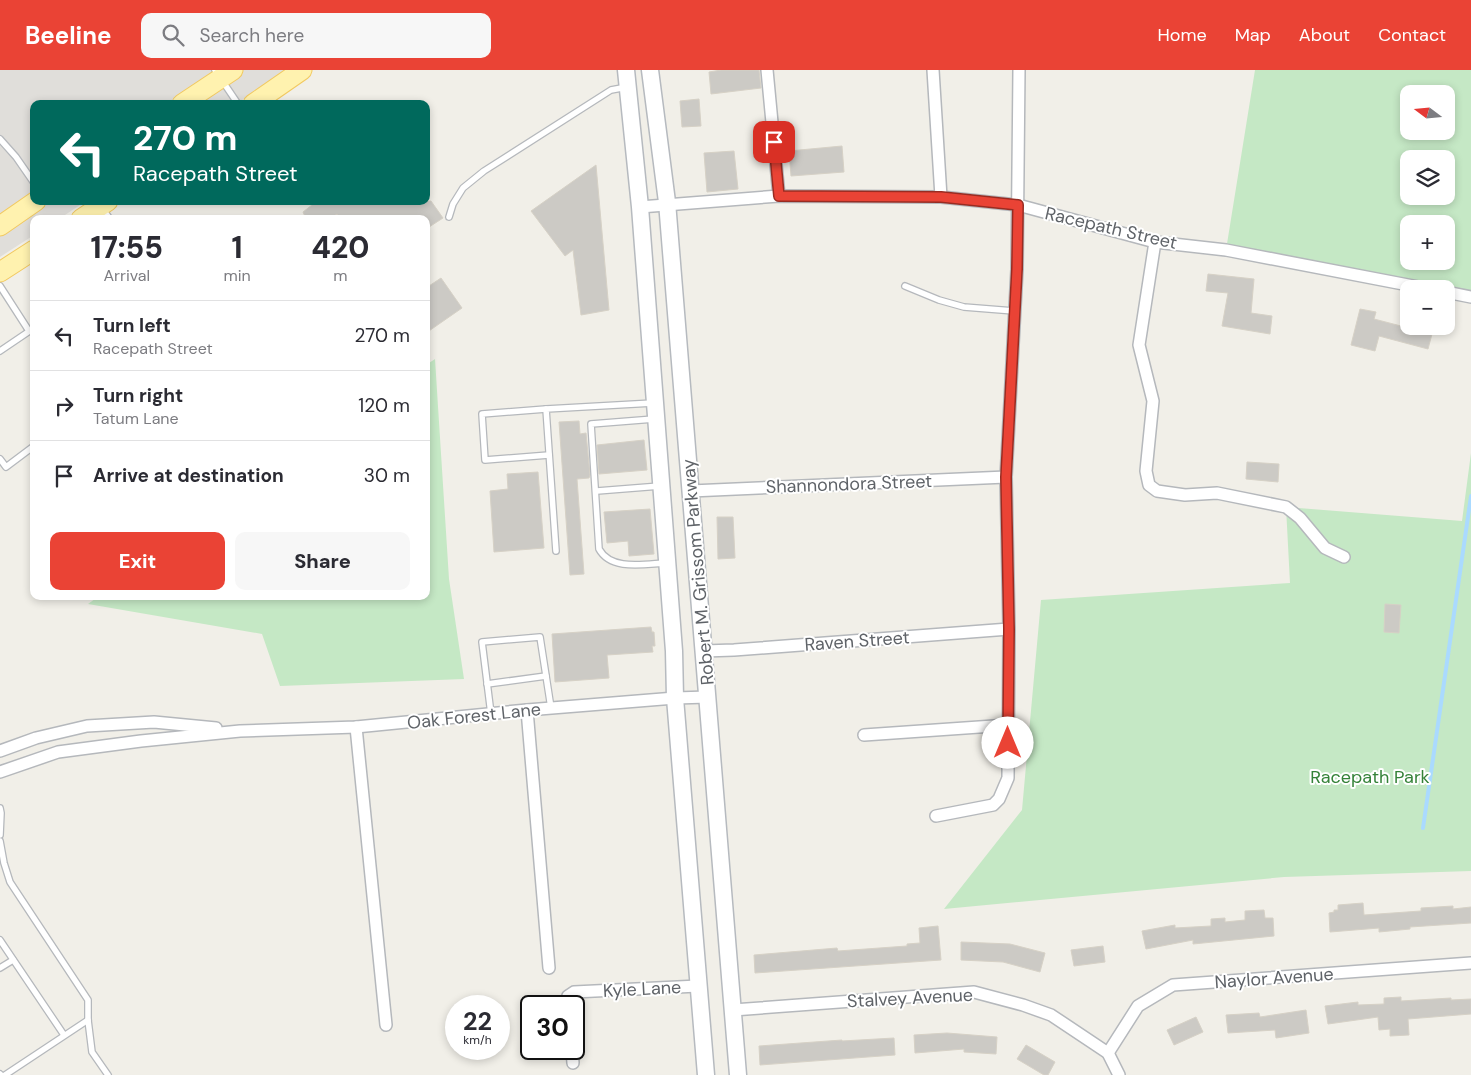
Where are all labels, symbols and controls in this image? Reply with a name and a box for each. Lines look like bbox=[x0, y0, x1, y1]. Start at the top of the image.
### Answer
search box bbox=[141, 13, 491, 58]
text: Beeline bbox=[25, 20, 111, 51]
icon: search bbox=[159, 21, 187, 49]
text: Search here bbox=[199, 23, 304, 48]
text: Home bbox=[1157, 23, 1207, 47]
text: Map bbox=[1235, 23, 1271, 47]
text: About bbox=[1299, 23, 1350, 47]
text: Contact bbox=[1378, 23, 1446, 47]
north arrow bbox=[1400, 85, 1455, 140]
map controls bbox=[1400, 85, 1455, 335]
text: 270 m bbox=[133, 115, 237, 161]
icon: left bbox=[50, 120, 115, 185]
pin bbox=[753, 121, 795, 163]
icon: arrive bbox=[760, 128, 788, 156]
button: layers bbox=[1400, 150, 1455, 205]
text: Racepath Street bbox=[133, 159, 298, 188]
street label: Racepath Street bbox=[1043, 201, 1179, 255]
button: + bbox=[1400, 215, 1455, 270]
text: 17:55 bbox=[91, 228, 163, 267]
text: 1 bbox=[232, 228, 243, 267]
text: 420 bbox=[311, 228, 369, 267]
text: Arrival bbox=[103, 265, 150, 286]
text: min bbox=[224, 265, 251, 286]
text: m bbox=[333, 265, 348, 286]
button: − bbox=[1400, 280, 1455, 335]
text: Turn left bbox=[93, 313, 171, 338]
icon: left bbox=[50, 322, 78, 350]
text: 270 m bbox=[355, 323, 410, 348]
text: Racepath Street bbox=[93, 338, 213, 359]
text: Turn right bbox=[93, 383, 183, 408]
icon: right bbox=[50, 392, 78, 420]
text: 120 m bbox=[358, 393, 410, 418]
text: Tatum Lane bbox=[93, 408, 179, 429]
street label: Robert M. Grissom Parkway bbox=[676, 458, 720, 686]
icon: arrive bbox=[50, 462, 78, 490]
text: Arrive at destination bbox=[93, 463, 284, 488]
text: 30 m bbox=[364, 463, 410, 488]
street label: Shannondora Street bbox=[765, 469, 933, 499]
button: Exit bbox=[50, 532, 225, 590]
button: Share bbox=[235, 532, 410, 590]
street label: Raven Street bbox=[804, 625, 910, 657]
street label: Oak Forest Lane bbox=[406, 697, 542, 735]
position arrow bbox=[981, 716, 1033, 768]
park label: Racepath Park bbox=[1310, 765, 1430, 789]
street label: Naylor Avenue bbox=[1214, 962, 1334, 994]
street label: Kyle Lane bbox=[602, 975, 682, 1003]
street label: Stalvey Avenue bbox=[846, 983, 974, 1013]
speed limit sign: 30 bbox=[520, 995, 585, 1060]
text: 22 bbox=[463, 1005, 492, 1038]
text: km/h bbox=[463, 1032, 492, 1048]

